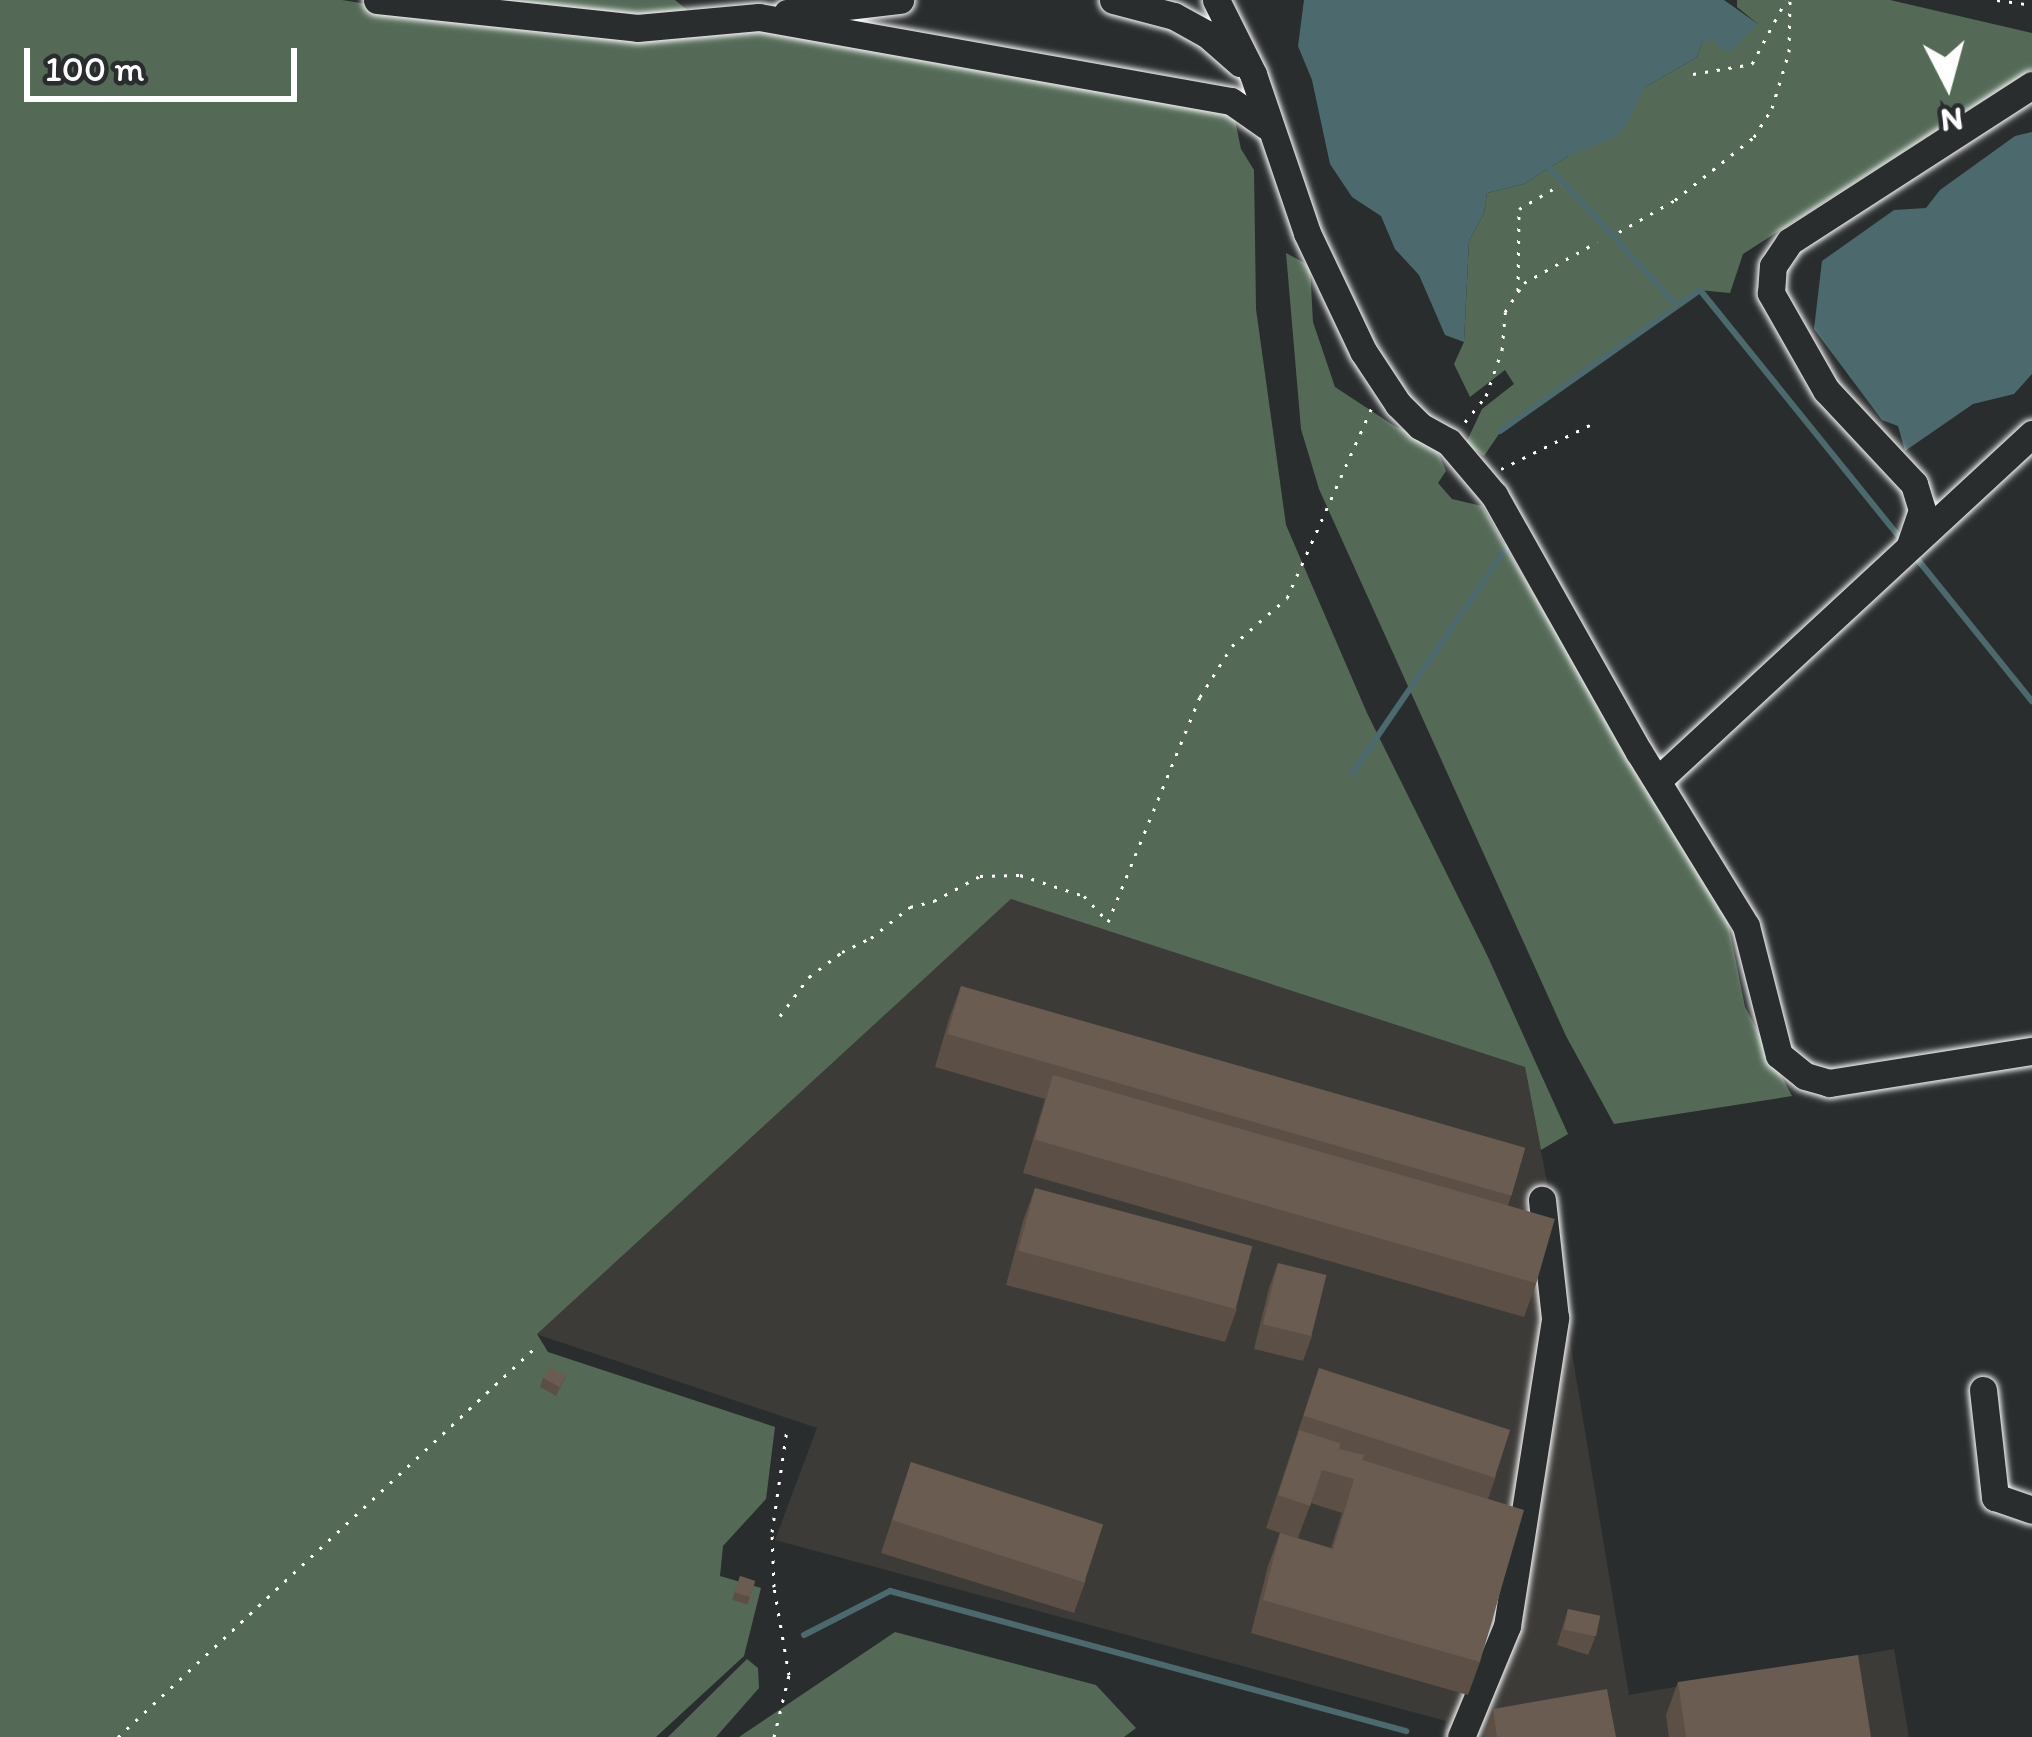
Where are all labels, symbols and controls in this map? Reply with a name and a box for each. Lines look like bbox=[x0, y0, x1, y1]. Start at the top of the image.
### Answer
scale bar bbox=[30, 24, 303, 98]
north arrow bbox=[1888, 24, 2008, 144]
text: 100 m bbox=[45, 47, 144, 90]
text: N bbox=[1939, 100, 1965, 141]

